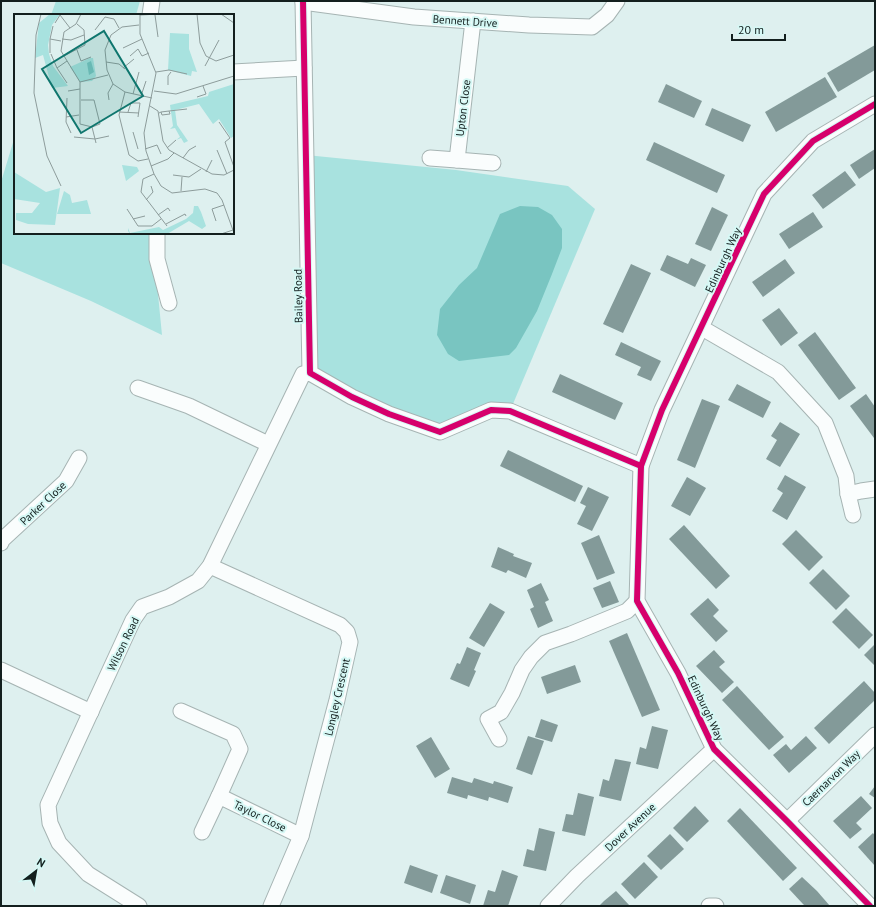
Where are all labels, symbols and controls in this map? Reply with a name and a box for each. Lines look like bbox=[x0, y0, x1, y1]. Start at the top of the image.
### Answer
street label: Bennett Drive bbox=[432, 12, 498, 30]
inset map bbox=[14, 14, 234, 234]
scale bar bbox=[732, 16, 785, 42]
text: 20 m bbox=[738, 22, 764, 37]
street label: Upton Close bbox=[453, 78, 473, 137]
street label: Edinburgh Way bbox=[702, 224, 745, 295]
street label: Bailey Road bbox=[291, 269, 305, 323]
street label: Parker Close bbox=[17, 478, 69, 528]
street label: Wilson Road bbox=[104, 615, 142, 673]
street label: Longley Crescent bbox=[321, 657, 353, 737]
street label: Edinburgh Way bbox=[685, 673, 728, 744]
street label: Caernarvon Way bbox=[799, 746, 864, 809]
street label: Taylor Close bbox=[231, 797, 289, 835]
street label: Dover Avenue bbox=[602, 800, 659, 854]
north arrow bbox=[16, 851, 56, 891]
text: N bbox=[34, 855, 48, 870]

